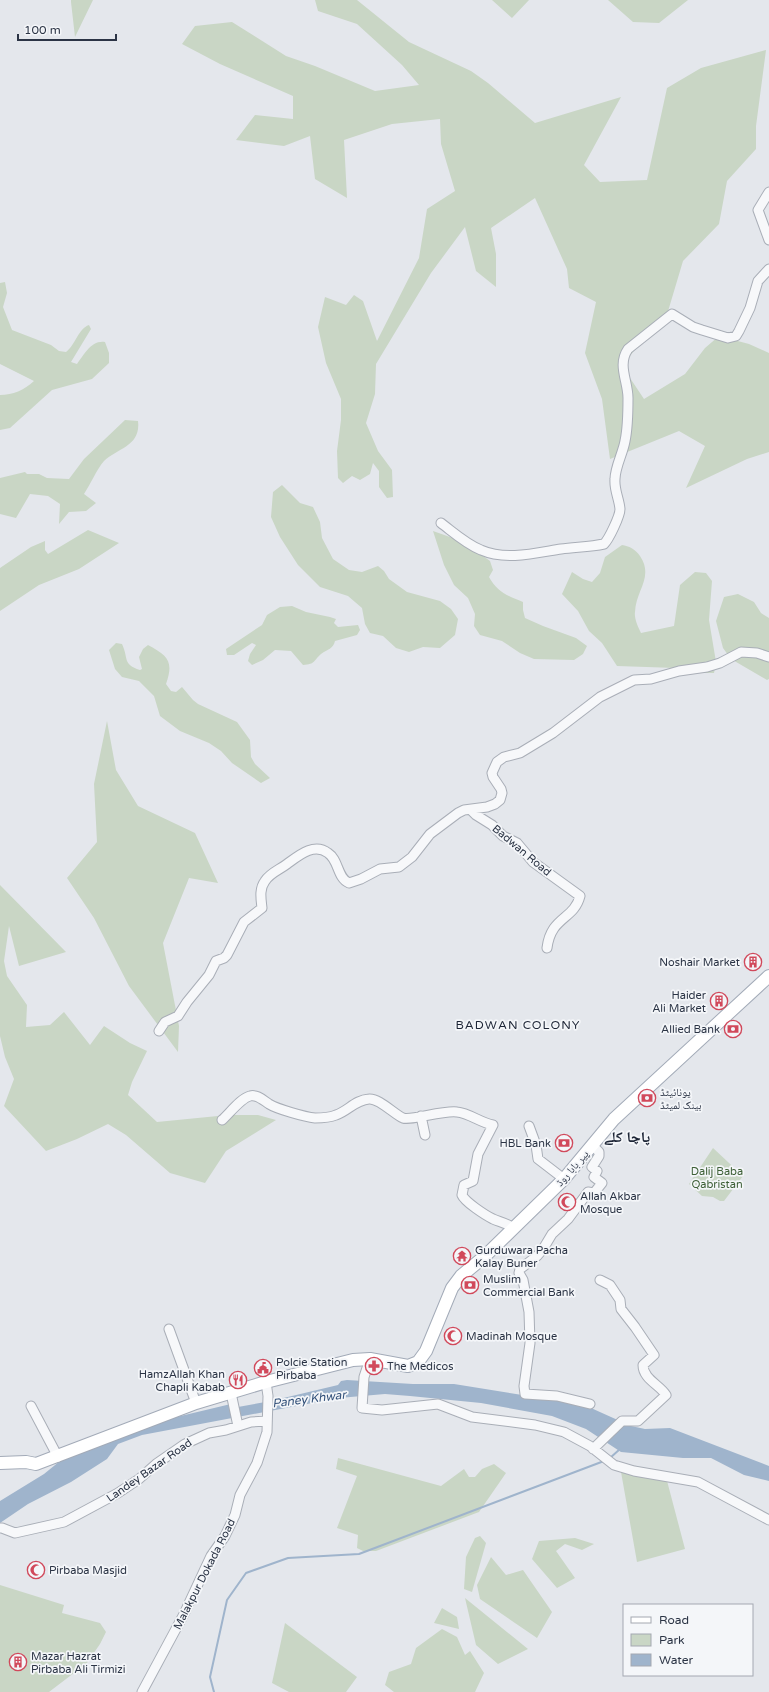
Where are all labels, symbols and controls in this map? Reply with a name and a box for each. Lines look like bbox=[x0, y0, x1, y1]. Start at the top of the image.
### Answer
scale bar bbox=[18, 16, 116, 42]
text: 100 m bbox=[24, 23, 61, 37]
street label: Badwan Road bbox=[490, 822, 554, 879]
building icon: Noshair Market bbox=[743, 952, 763, 972]
place label: Noshair Market bbox=[659, 956, 740, 969]
place label: Haider Ali Market bbox=[652, 989, 707, 1015]
building icon: Haider Ali Market bbox=[709, 991, 729, 1011]
district label: BADWAN COLONY bbox=[456, 1018, 580, 1032]
bank icon: Allied Bank bbox=[723, 1019, 743, 1039]
place label: Allied Bank bbox=[661, 1023, 720, 1036]
place label: یونائیٹڈ بینک لمیٹڈ bbox=[660, 1086, 702, 1112]
bank icon: یونائیٹڈ بینک لمیٹڈ bbox=[637, 1088, 657, 1108]
district label: پاچا کلے bbox=[604, 1128, 650, 1146]
bank icon: HBL Bank bbox=[554, 1133, 574, 1153]
place label: HBL Bank bbox=[499, 1137, 551, 1150]
street label: پیر بابا روڈ bbox=[553, 1147, 592, 1189]
park label: Dalij Baba Qabristan bbox=[691, 1165, 743, 1191]
place label: Allah Akbar Mosque bbox=[580, 1190, 642, 1216]
mosque icon: Allah Akbar Mosque bbox=[557, 1192, 577, 1212]
place label: Gurduwara Pacha Kalay Buner bbox=[475, 1244, 568, 1270]
temple icon: Gurduwara Pacha Kalay Buner bbox=[452, 1246, 472, 1266]
place label: Muslim Commercial Bank bbox=[483, 1273, 575, 1299]
bank icon: Muslim Commercial Bank bbox=[460, 1275, 480, 1295]
mosque icon: Madinah Mosque bbox=[443, 1326, 463, 1346]
place label: Madinah Mosque bbox=[466, 1330, 557, 1343]
place label: Polcie Station Pirbaba bbox=[276, 1356, 347, 1382]
pharmacy icon: The Medicos bbox=[364, 1356, 384, 1376]
public building icon: Polcie Station Pirbaba bbox=[253, 1358, 273, 1378]
place label: The Medicos bbox=[387, 1360, 454, 1373]
place label: HamzAllah Khan Chapli Kabab bbox=[139, 1368, 225, 1394]
restaurant icon: HamzAllah Khan Chapli Kabab bbox=[228, 1370, 248, 1390]
water label: Paney Khwar bbox=[271, 1387, 348, 1410]
street label: Landey Bazar Road bbox=[104, 1436, 195, 1505]
street label: Malakpur Dokada Road bbox=[171, 1516, 238, 1632]
mosque icon: Pirbaba Masjid bbox=[26, 1560, 46, 1580]
place label: Pirbaba Masjid bbox=[49, 1564, 127, 1577]
legend bbox=[623, 1604, 753, 1676]
text: Road bbox=[659, 1613, 689, 1627]
text: Park bbox=[659, 1633, 685, 1647]
place label: Mazar Hazrat Pirbaba Ali Tirmizi bbox=[31, 1650, 125, 1676]
building icon: Mazar Hazrat Pirbaba Ali Tirmizi bbox=[8, 1652, 28, 1672]
text: Water bbox=[659, 1653, 694, 1667]

